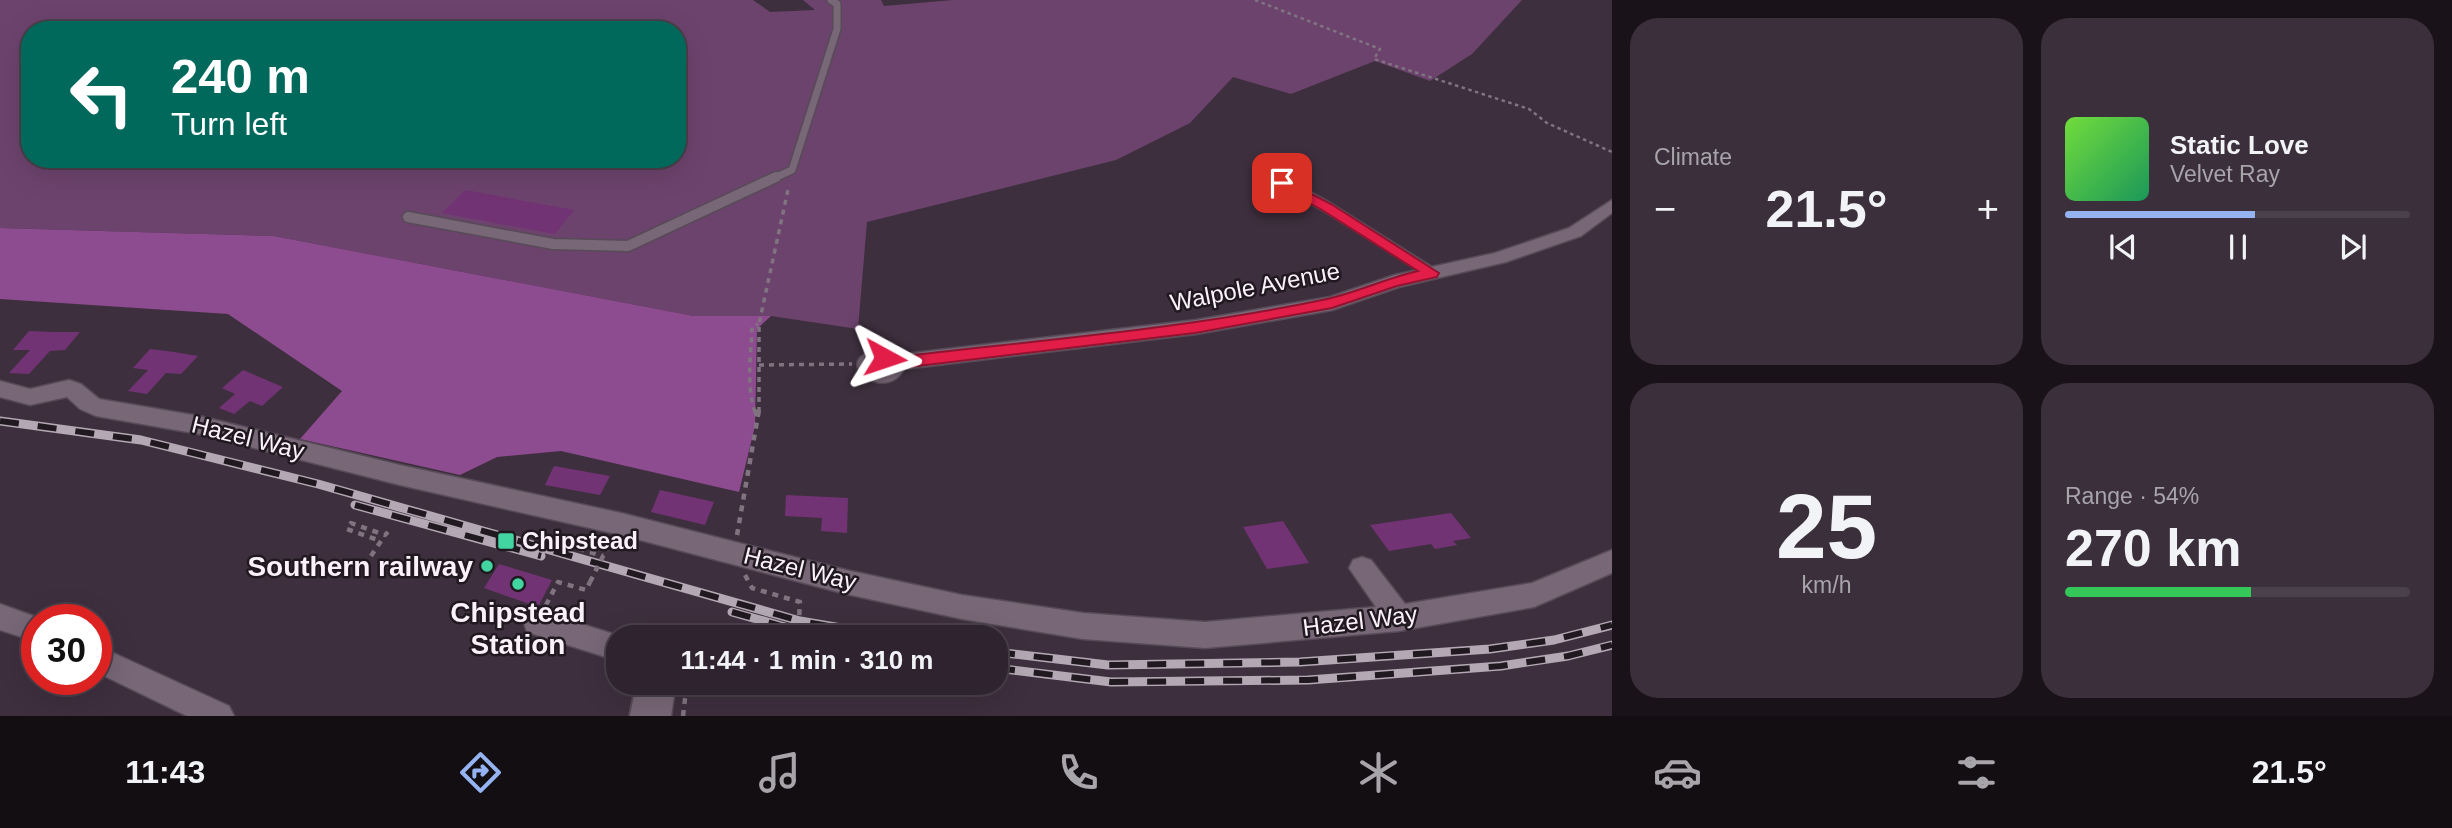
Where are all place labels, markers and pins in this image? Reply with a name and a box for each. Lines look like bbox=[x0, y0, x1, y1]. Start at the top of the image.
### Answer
pin bbox=[1252, 153, 1312, 213]
place label: Chipstead bbox=[522, 527, 638, 554]
marker: Chipstead bbox=[496, 531, 516, 551]
place label: Southern railway bbox=[247, 551, 473, 582]
marker: Southern railway bbox=[479, 558, 495, 574]
marker: Chipstead Station bbox=[510, 576, 526, 592]
place label: Chipstead Station bbox=[450, 597, 586, 660]

